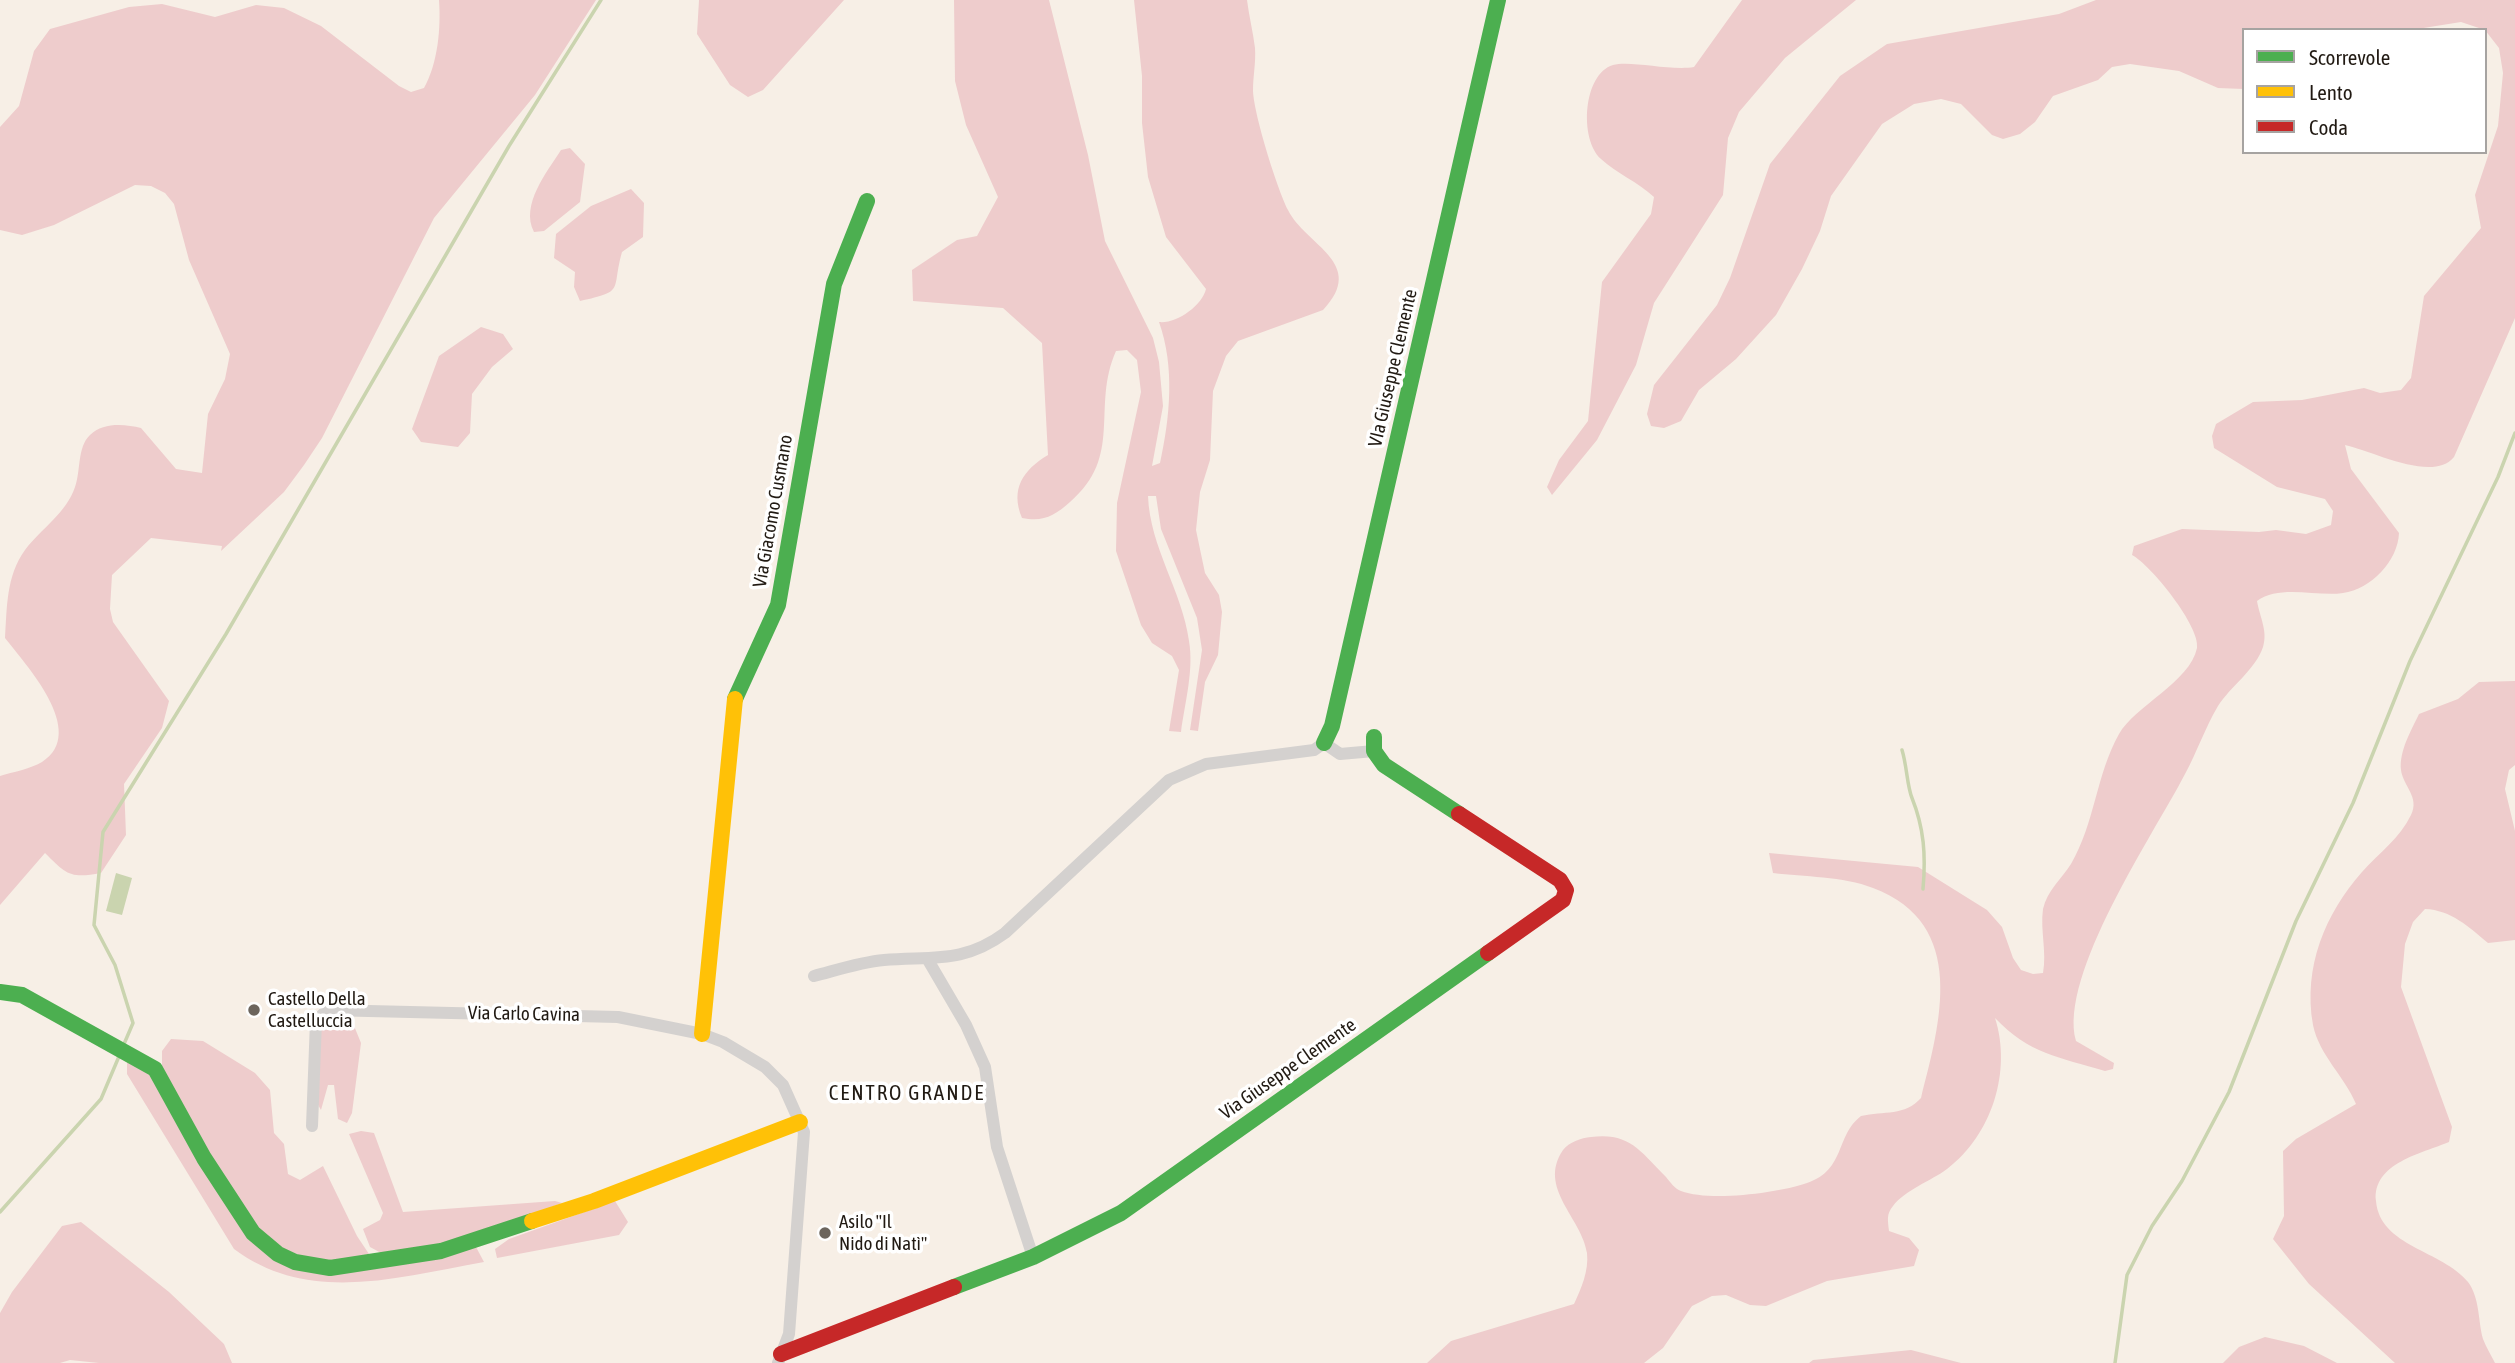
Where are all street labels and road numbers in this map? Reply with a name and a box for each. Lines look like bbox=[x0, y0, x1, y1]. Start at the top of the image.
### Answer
street label: VIa Giuseppe Clemente bbox=[1364, 287, 1422, 449]
street label: Via Giacomo Cusmano bbox=[748, 433, 798, 589]
street label: Via Carlo Cavina bbox=[468, 1002, 580, 1026]
street label: Via Giuseppe Clemente bbox=[1216, 1014, 1360, 1124]

